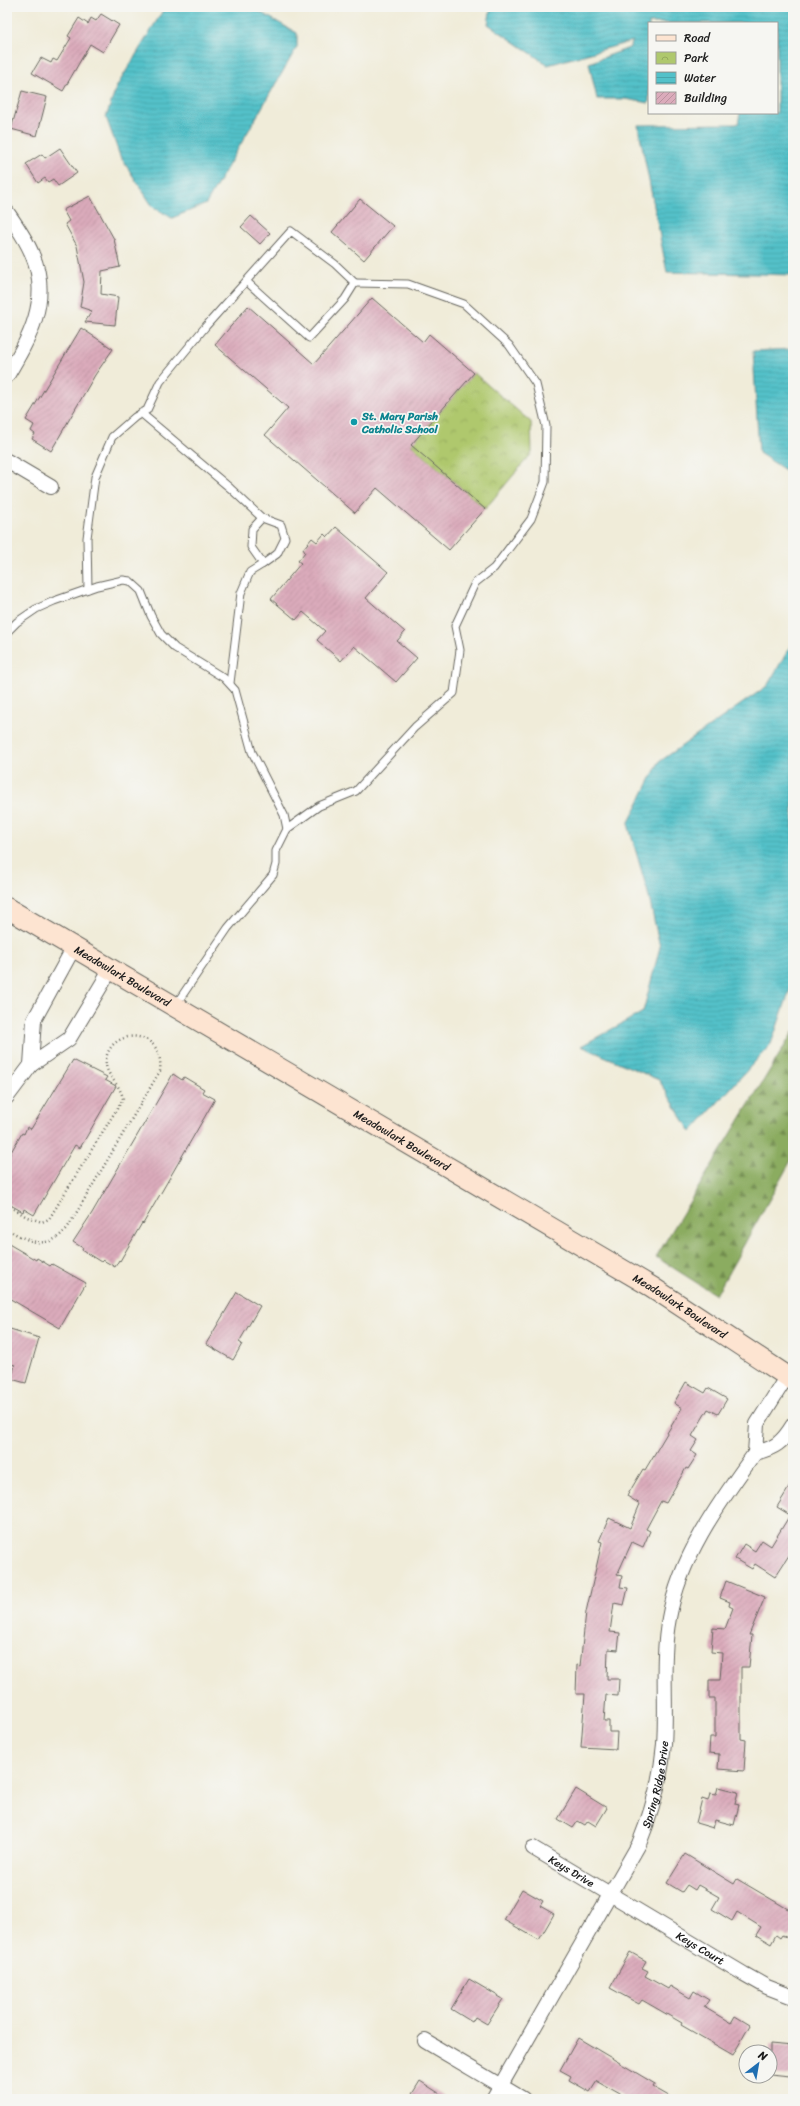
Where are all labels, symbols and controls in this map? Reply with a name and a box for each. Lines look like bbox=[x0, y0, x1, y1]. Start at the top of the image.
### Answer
legend bbox=[648, 22, 778, 114]
text: Road bbox=[684, 27, 711, 49]
text: Park bbox=[684, 47, 709, 69]
text: Water bbox=[684, 67, 717, 89]
text: Building bbox=[684, 87, 727, 109]
place label: St. Mary Parish Catholic School bbox=[361, 407, 438, 439]
marker: St. Mary Parish Catholic School bbox=[349, 417, 359, 427]
street label: Meadowlark Boulevard bbox=[71, 940, 175, 1012]
street label: Meadowlark Boulevard bbox=[350, 1104, 455, 1176]
street label: Meadowlark Boulevard bbox=[629, 1268, 732, 1344]
street label: Spring Ridge Drive bbox=[636, 1740, 674, 1831]
street label: Keys Drive bbox=[545, 1850, 599, 1893]
street label: Keys Court bbox=[672, 1926, 729, 1970]
north arrow bbox=[738, 2044, 778, 2084]
text: N bbox=[754, 2045, 771, 2066]

